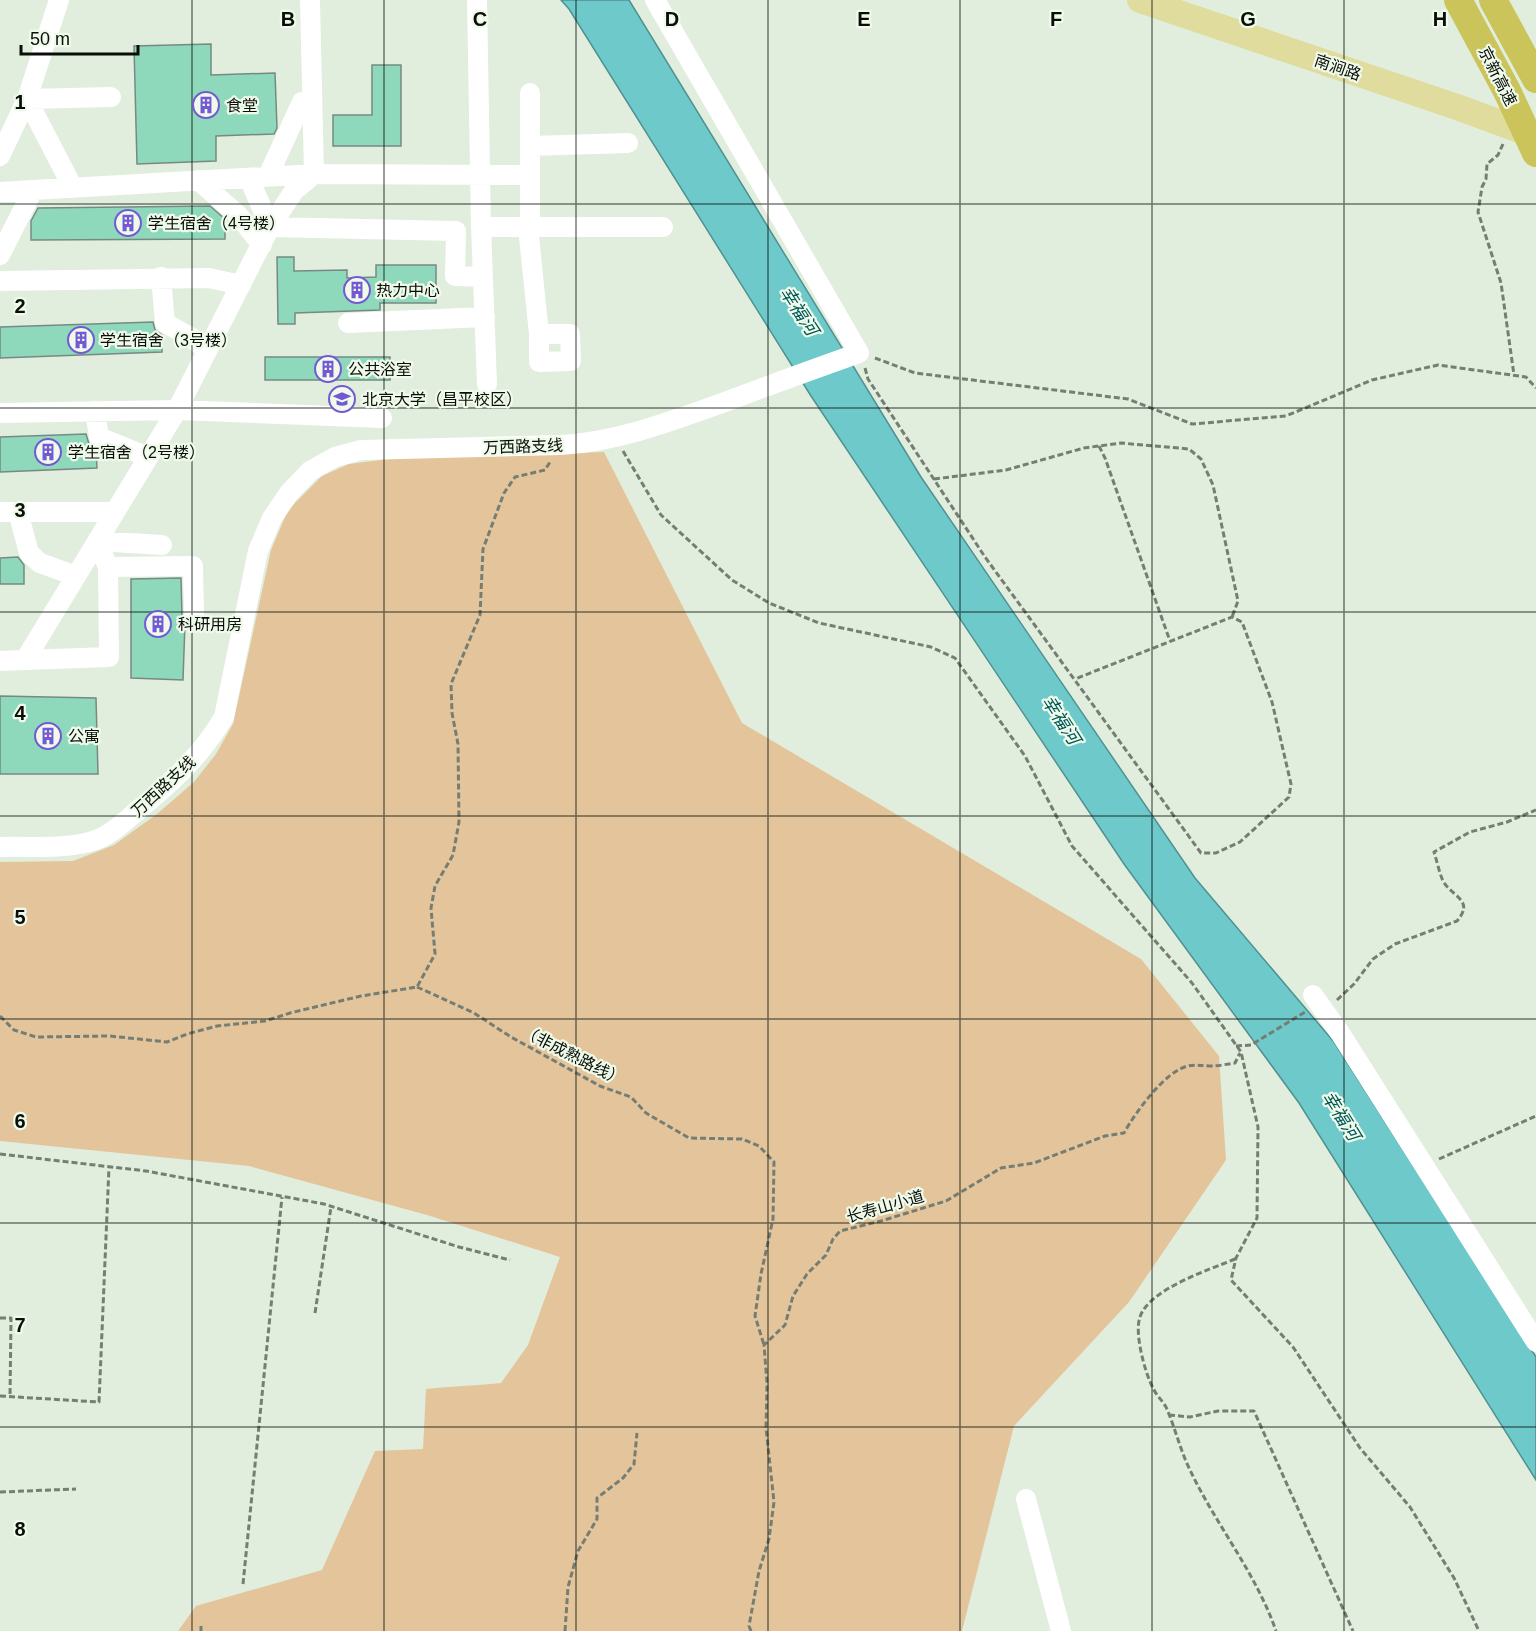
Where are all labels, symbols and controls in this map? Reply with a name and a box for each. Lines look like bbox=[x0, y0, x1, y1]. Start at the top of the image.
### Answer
text: B bbox=[281, 8, 295, 30]
text: C bbox=[473, 8, 487, 30]
text: D bbox=[665, 8, 679, 30]
text: E bbox=[857, 8, 871, 30]
text: F bbox=[1050, 8, 1062, 30]
text: G bbox=[1240, 8, 1256, 30]
text: H bbox=[1433, 8, 1447, 30]
scale bar bbox=[21, 18, 138, 56]
text: 50 m bbox=[30, 29, 70, 49]
street label: 京新高速 bbox=[1475, 44, 1520, 109]
street label: 南涧路 bbox=[1312, 52, 1363, 83]
building icon: 食堂 bbox=[191, 90, 221, 120]
text: 1 bbox=[14, 91, 26, 113]
place label: 食堂 bbox=[226, 97, 258, 114]
building icon: 学生宿舍（4号楼） bbox=[113, 208, 143, 238]
place label: 学生宿舍（4号楼） bbox=[148, 215, 285, 232]
building icon: 热力中心 bbox=[342, 275, 372, 305]
place label: 热力中心 bbox=[376, 282, 440, 299]
water label: 幸福河 bbox=[776, 283, 824, 342]
text: 2 bbox=[14, 295, 26, 317]
building icon: 学生宿舍（3号楼） bbox=[66, 325, 96, 355]
place label: 学生宿舍（3号楼） bbox=[100, 332, 237, 349]
building icon: 公共浴室 bbox=[313, 354, 343, 384]
place label: 公共浴室 bbox=[348, 361, 412, 378]
school or university icon: 北京大学（昌平校区） bbox=[327, 384, 357, 414]
place label: 北京大学（昌平校区） bbox=[362, 391, 522, 408]
building icon: 学生宿舍（2号楼） bbox=[33, 437, 63, 467]
street label: 万西路支线 bbox=[483, 437, 563, 456]
place label: 学生宿舍（2号楼） bbox=[68, 444, 205, 461]
text: 3 bbox=[14, 499, 26, 521]
building icon: 科研用房 bbox=[143, 609, 173, 639]
place label: 科研用房 bbox=[178, 616, 242, 633]
water label: 幸福河 bbox=[1038, 692, 1086, 751]
text: 4 bbox=[14, 702, 26, 724]
building icon: 公寓 bbox=[33, 721, 63, 751]
place label: 公寓 bbox=[68, 728, 100, 745]
street label: 万西路支线 bbox=[128, 753, 198, 820]
text: 5 bbox=[14, 906, 26, 928]
street label: （非成熟路线） bbox=[519, 1022, 627, 1088]
water label: 幸福河 bbox=[1318, 1088, 1365, 1147]
text: 6 bbox=[14, 1110, 26, 1132]
street label: 长寿山小道 bbox=[844, 1187, 926, 1226]
text: 7 bbox=[14, 1314, 26, 1336]
text: 8 bbox=[14, 1518, 26, 1540]

